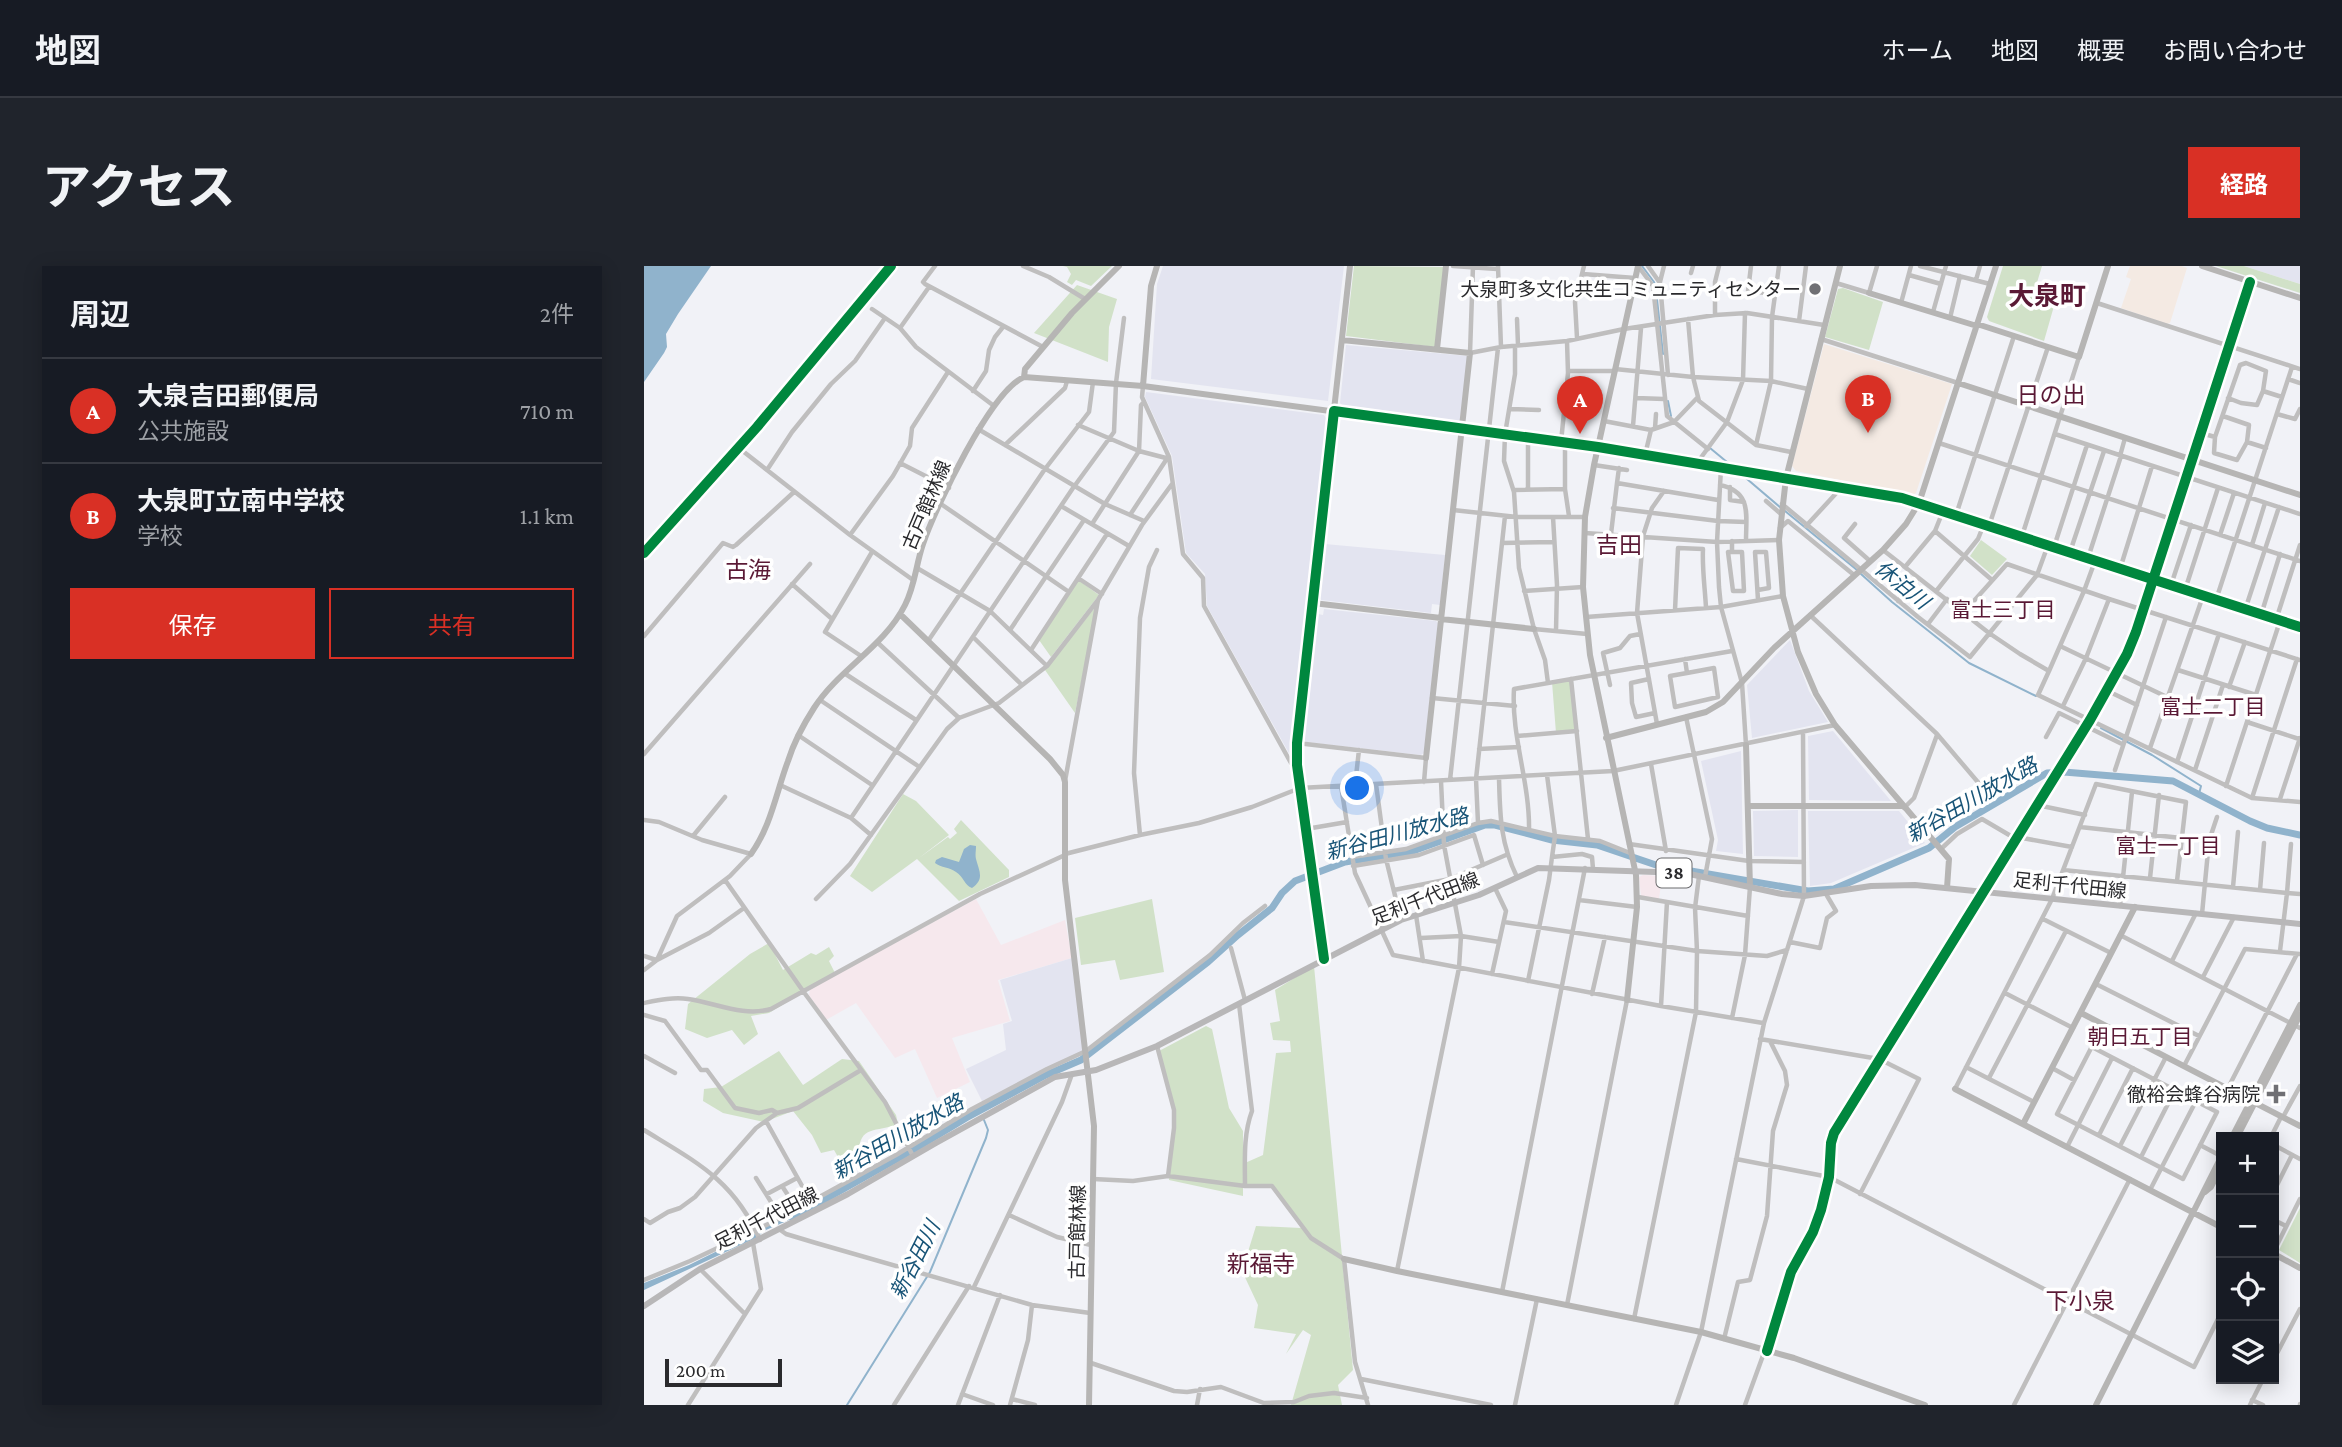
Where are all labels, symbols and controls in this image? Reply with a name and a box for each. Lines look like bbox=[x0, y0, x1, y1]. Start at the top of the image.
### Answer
text: 地図 bbox=[35, 32, 101, 69]
text: ホーム bbox=[1882, 37, 1953, 64]
text: 地図 bbox=[1991, 37, 2039, 64]
text: 概要 bbox=[2077, 37, 2125, 64]
text: お問い合わせ bbox=[2163, 37, 2307, 64]
button: 経路 bbox=[2188, 147, 2300, 218]
text: アクセス bbox=[42, 160, 236, 215]
place label: 大泉町多文化共生コミュニティセンター bbox=[1460, 279, 1801, 300]
marker: 大泉町多文化共生コミュニティセンター bbox=[1807, 281, 1823, 297]
district label: 大泉町 bbox=[2008, 282, 2086, 311]
text: 周辺 bbox=[70, 298, 130, 331]
text: 2件 bbox=[540, 301, 574, 327]
pin: B bbox=[1845, 375, 1891, 433]
pin: A bbox=[1557, 376, 1603, 434]
text: 大泉吉田郵便局 bbox=[137, 382, 319, 411]
district label: 日の出 bbox=[2017, 382, 2086, 408]
text: A bbox=[86, 398, 100, 424]
text: 710 m bbox=[520, 398, 574, 424]
text: 公共施設 bbox=[137, 418, 229, 444]
street label: 古戸館林線 bbox=[898, 457, 955, 553]
text: 大泉町立南中学校 bbox=[137, 487, 345, 516]
text: B bbox=[86, 503, 100, 529]
text: 1.1 km bbox=[520, 503, 574, 529]
text: 学校 bbox=[137, 523, 183, 549]
district label: 吉田 bbox=[1596, 532, 1642, 558]
water label: 休泊川 bbox=[1870, 556, 1936, 615]
district label: 古海 bbox=[725, 557, 771, 583]
button: 保存 bbox=[70, 588, 315, 659]
button: 共有 bbox=[329, 588, 574, 659]
district label: 富士三丁目 bbox=[1951, 598, 2056, 622]
district label: 富士二丁目 bbox=[2161, 695, 2266, 719]
water label: 新谷田川放水路 bbox=[1902, 752, 2043, 847]
your location bbox=[1340, 771, 1374, 805]
water label: 新谷田川放水路 bbox=[1323, 803, 1473, 865]
district label: 富士一丁目 bbox=[2116, 834, 2221, 858]
road number: 38 bbox=[1656, 858, 1692, 888]
street label: 足利千代田線 bbox=[1368, 868, 1482, 929]
street label: 足利千代田線 bbox=[2012, 869, 2128, 902]
district label: 朝日五丁目 bbox=[2088, 1025, 2193, 1049]
place label: 徹裕会蜂谷病院 bbox=[2127, 1084, 2260, 1105]
marker: 徹裕会蜂谷病院 bbox=[2266, 1084, 2286, 1104]
water label: 新谷田川放水路 bbox=[828, 1089, 969, 1184]
map controls bbox=[2216, 1132, 2279, 1384]
button: + bbox=[2216, 1132, 2279, 1195]
street label: 足利千代田線 bbox=[711, 1183, 822, 1254]
street label: 古戸館林線 bbox=[1066, 1184, 1089, 1280]
button: − bbox=[2216, 1195, 2279, 1258]
water label: 新谷田川 bbox=[885, 1215, 946, 1303]
district label: 新福寺 bbox=[1227, 1251, 1296, 1277]
button: locate bbox=[2216, 1258, 2279, 1321]
district label: 下小泉 bbox=[2046, 1288, 2115, 1314]
button: layers bbox=[2216, 1321, 2279, 1384]
scale bar bbox=[665, 1356, 782, 1388]
text: 200 m bbox=[676, 1360, 725, 1381]

